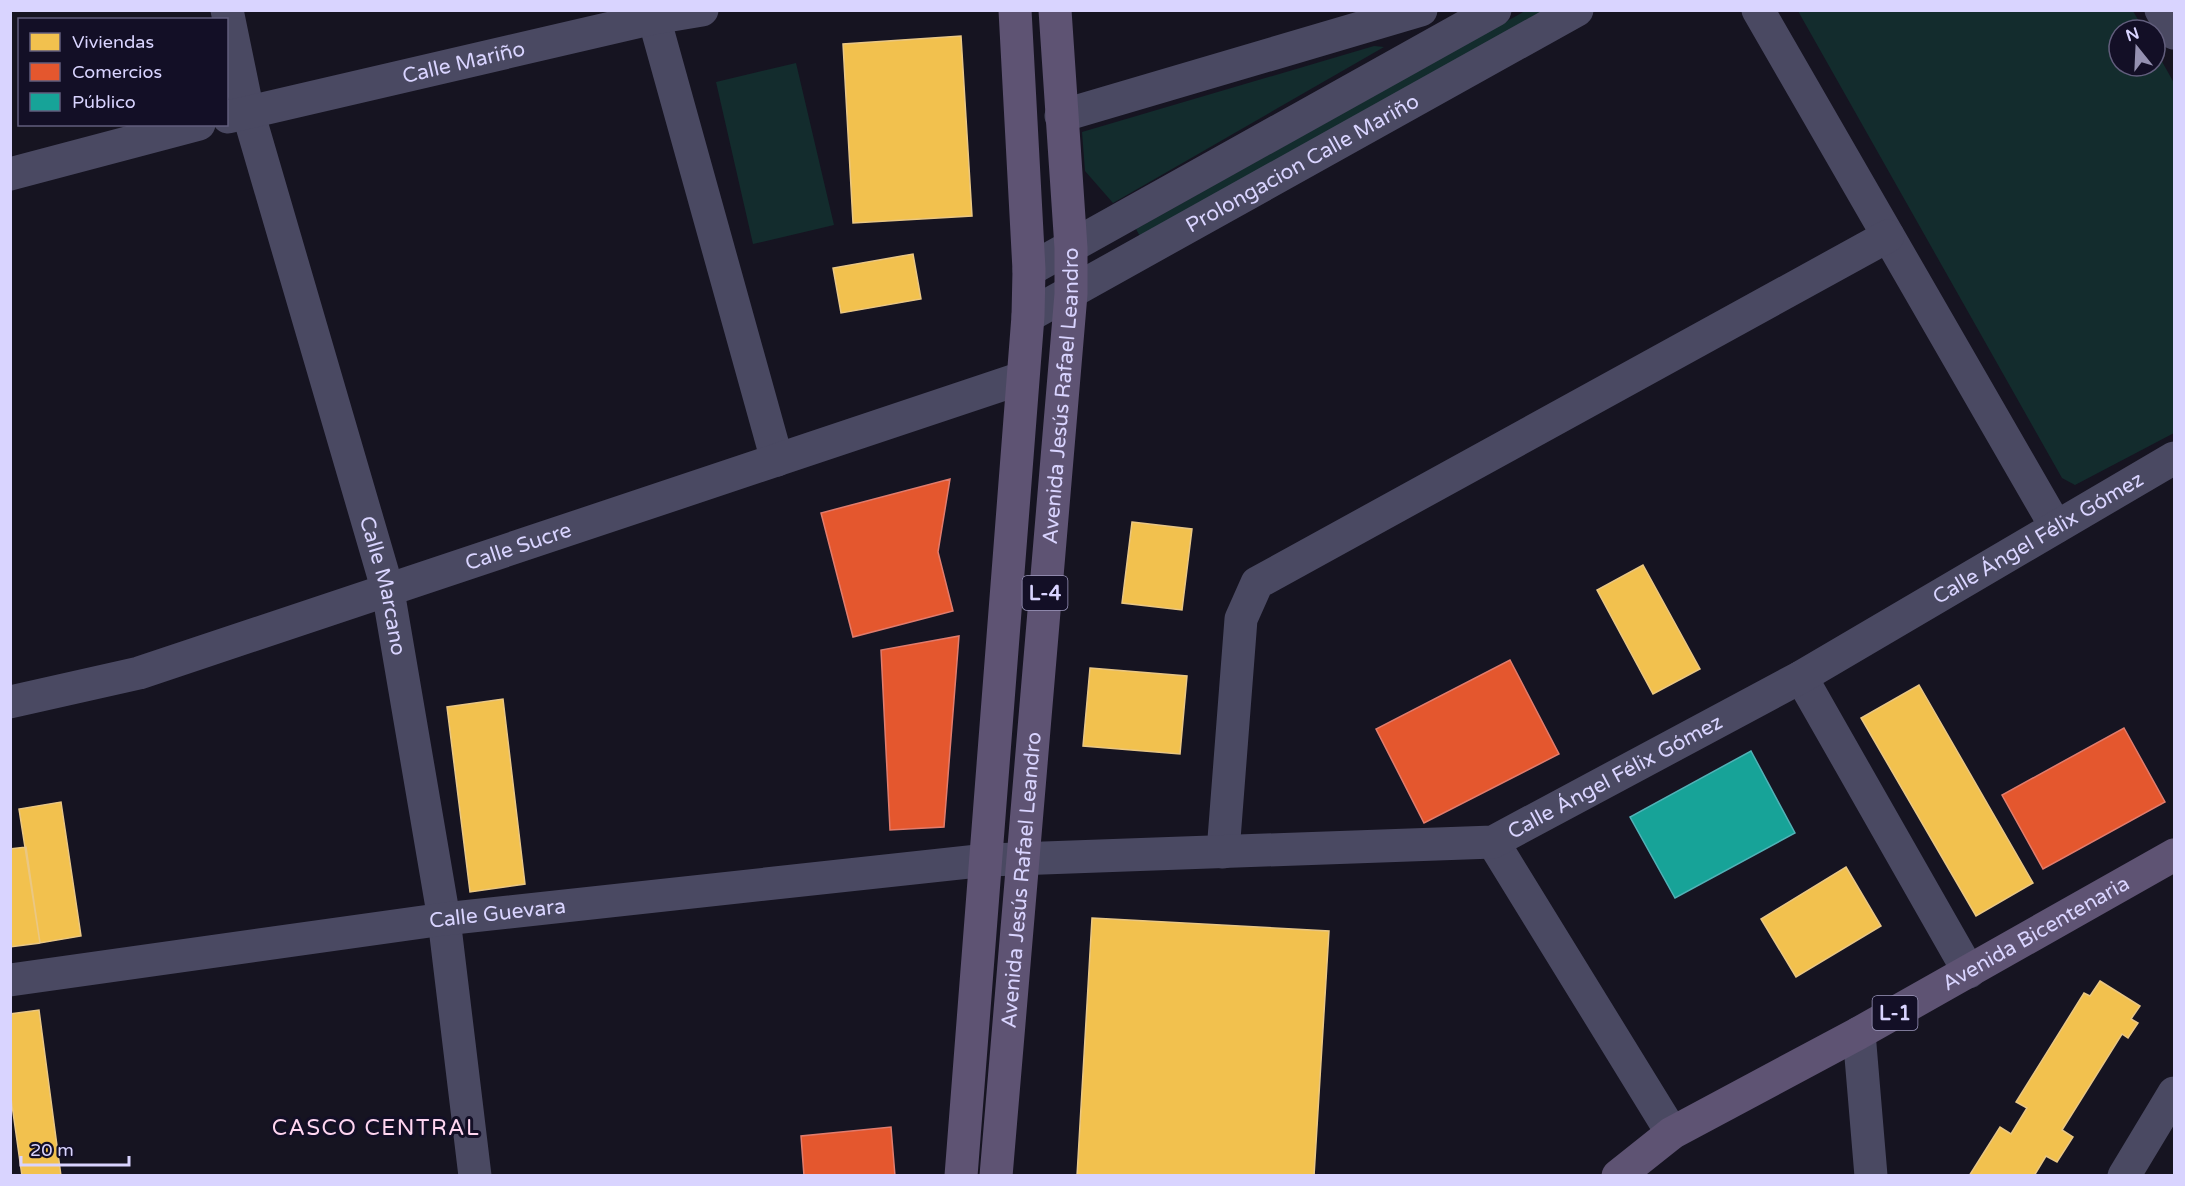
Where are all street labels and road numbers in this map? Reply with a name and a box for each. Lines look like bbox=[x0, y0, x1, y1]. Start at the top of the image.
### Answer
street label: Calle Mariño bbox=[400, 36, 528, 89]
street label: Prolongacion Calle Mariño bbox=[1182, 89, 1423, 239]
street label: Avenida Jesús Rafael Leandro bbox=[1038, 247, 1084, 545]
street label: Calle Ángel Félix Gómez bbox=[1928, 467, 2148, 610]
street label: Calle Marcano bbox=[354, 513, 411, 657]
street label: Calle Sucre bbox=[462, 517, 575, 576]
road number: L-4 bbox=[1022, 576, 1068, 610]
street label: Calle Ángel Félix Gómez bbox=[1503, 710, 1727, 845]
street label: Avenida Jesús Rafael Leandro bbox=[997, 731, 1047, 1029]
street label: Avenida Bicentenaria bbox=[1938, 871, 2134, 996]
street label: Calle Guevara bbox=[427, 894, 567, 934]
road number: L-1 bbox=[1872, 996, 1918, 1030]

